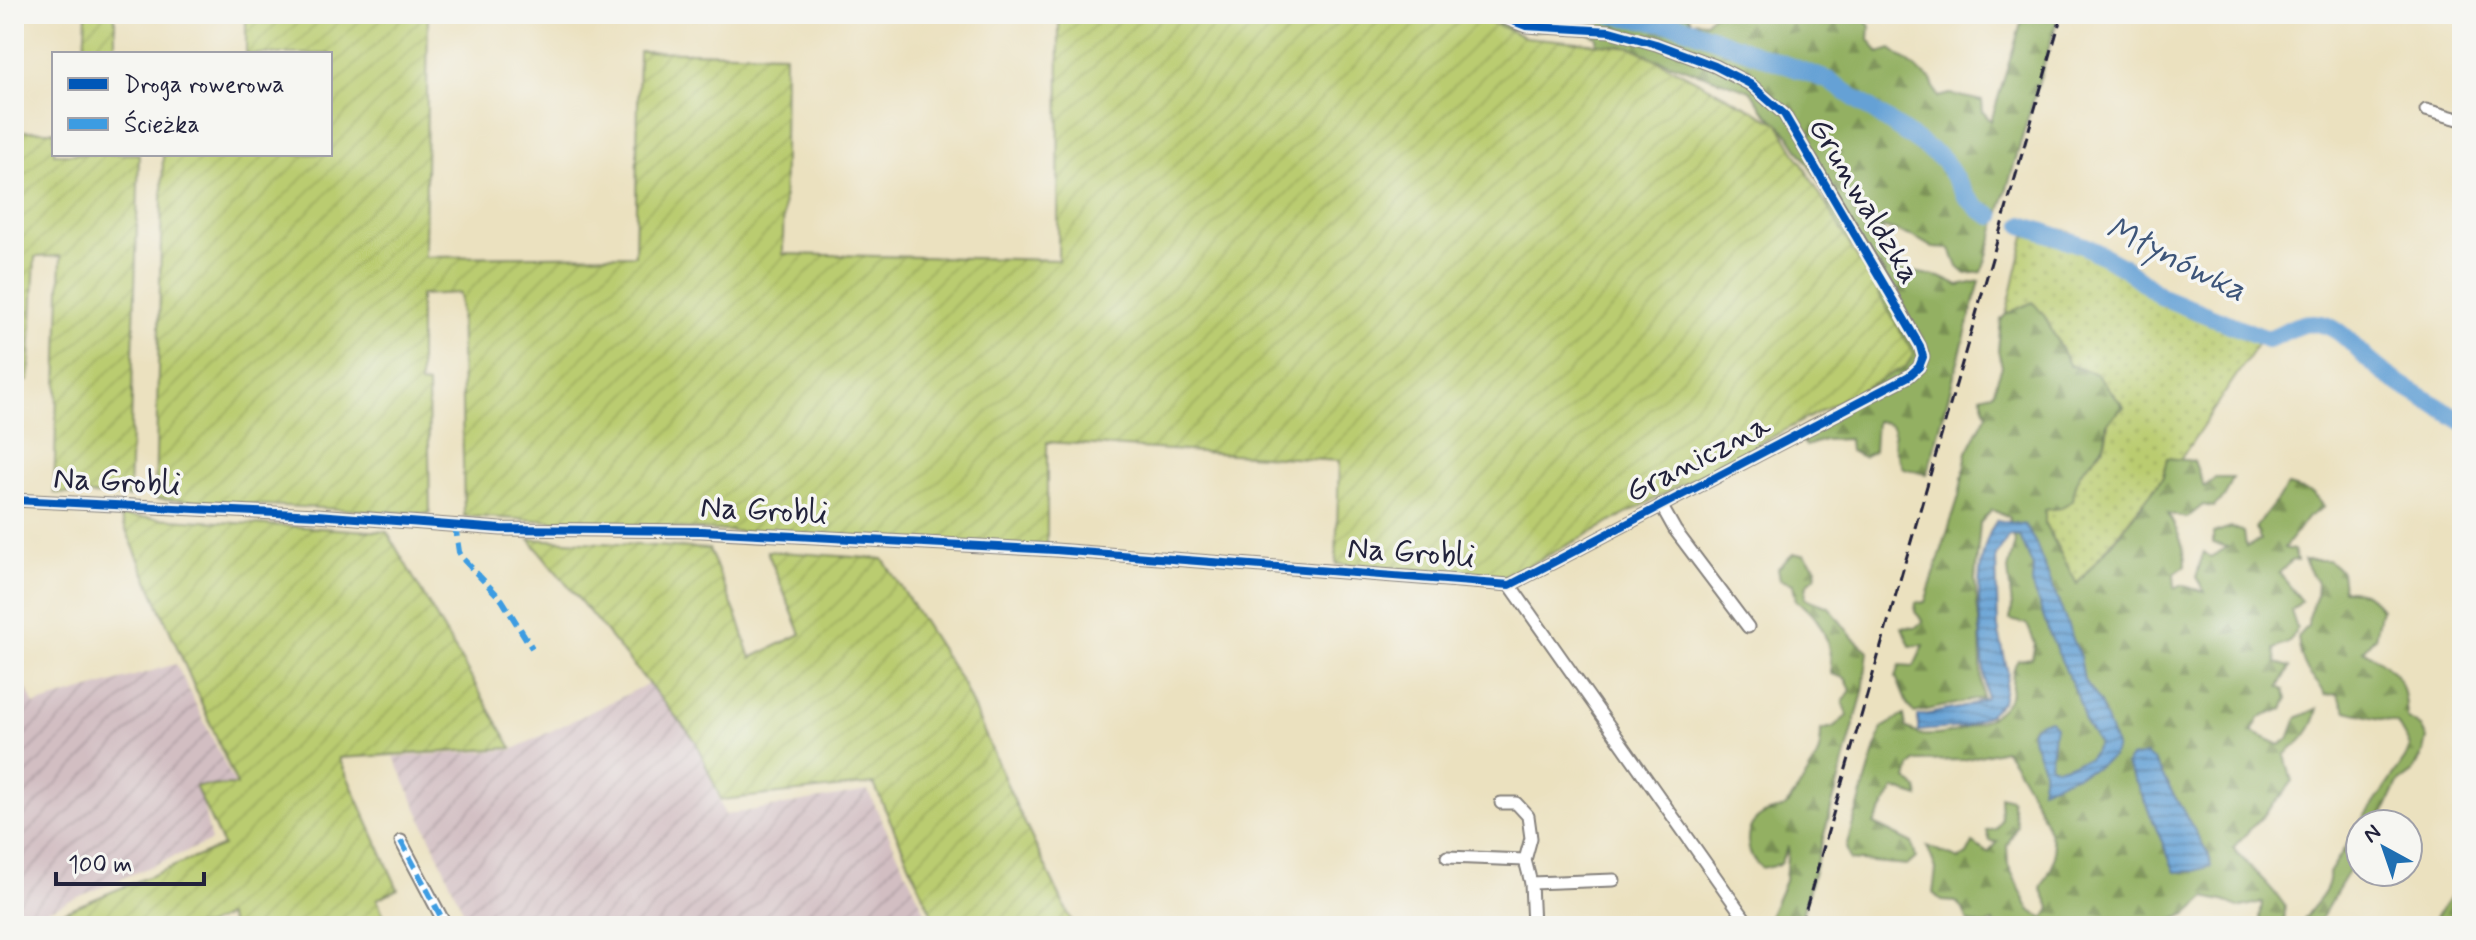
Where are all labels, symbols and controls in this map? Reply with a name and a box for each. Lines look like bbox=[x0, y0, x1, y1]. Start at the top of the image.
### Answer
legend bbox=[52, 52, 332, 156]
text: Droga rowerowa bbox=[124, 70, 285, 101]
text: Ścieżka bbox=[124, 109, 200, 141]
street label: Grunwaldzka bbox=[1798, 110, 1930, 292]
water label: Młynówka bbox=[2098, 207, 2254, 313]
street label: Graniczna bbox=[1619, 404, 1778, 513]
street label: Na Grobli bbox=[52, 458, 182, 506]
street label: Na Grobli bbox=[699, 487, 829, 535]
street label: Na Grobli bbox=[1346, 528, 1476, 578]
north arrow bbox=[2344, 808, 2424, 888]
text: N bbox=[2358, 819, 2387, 850]
scale bar bbox=[56, 836, 204, 886]
text: 100 m bbox=[68, 850, 132, 881]

